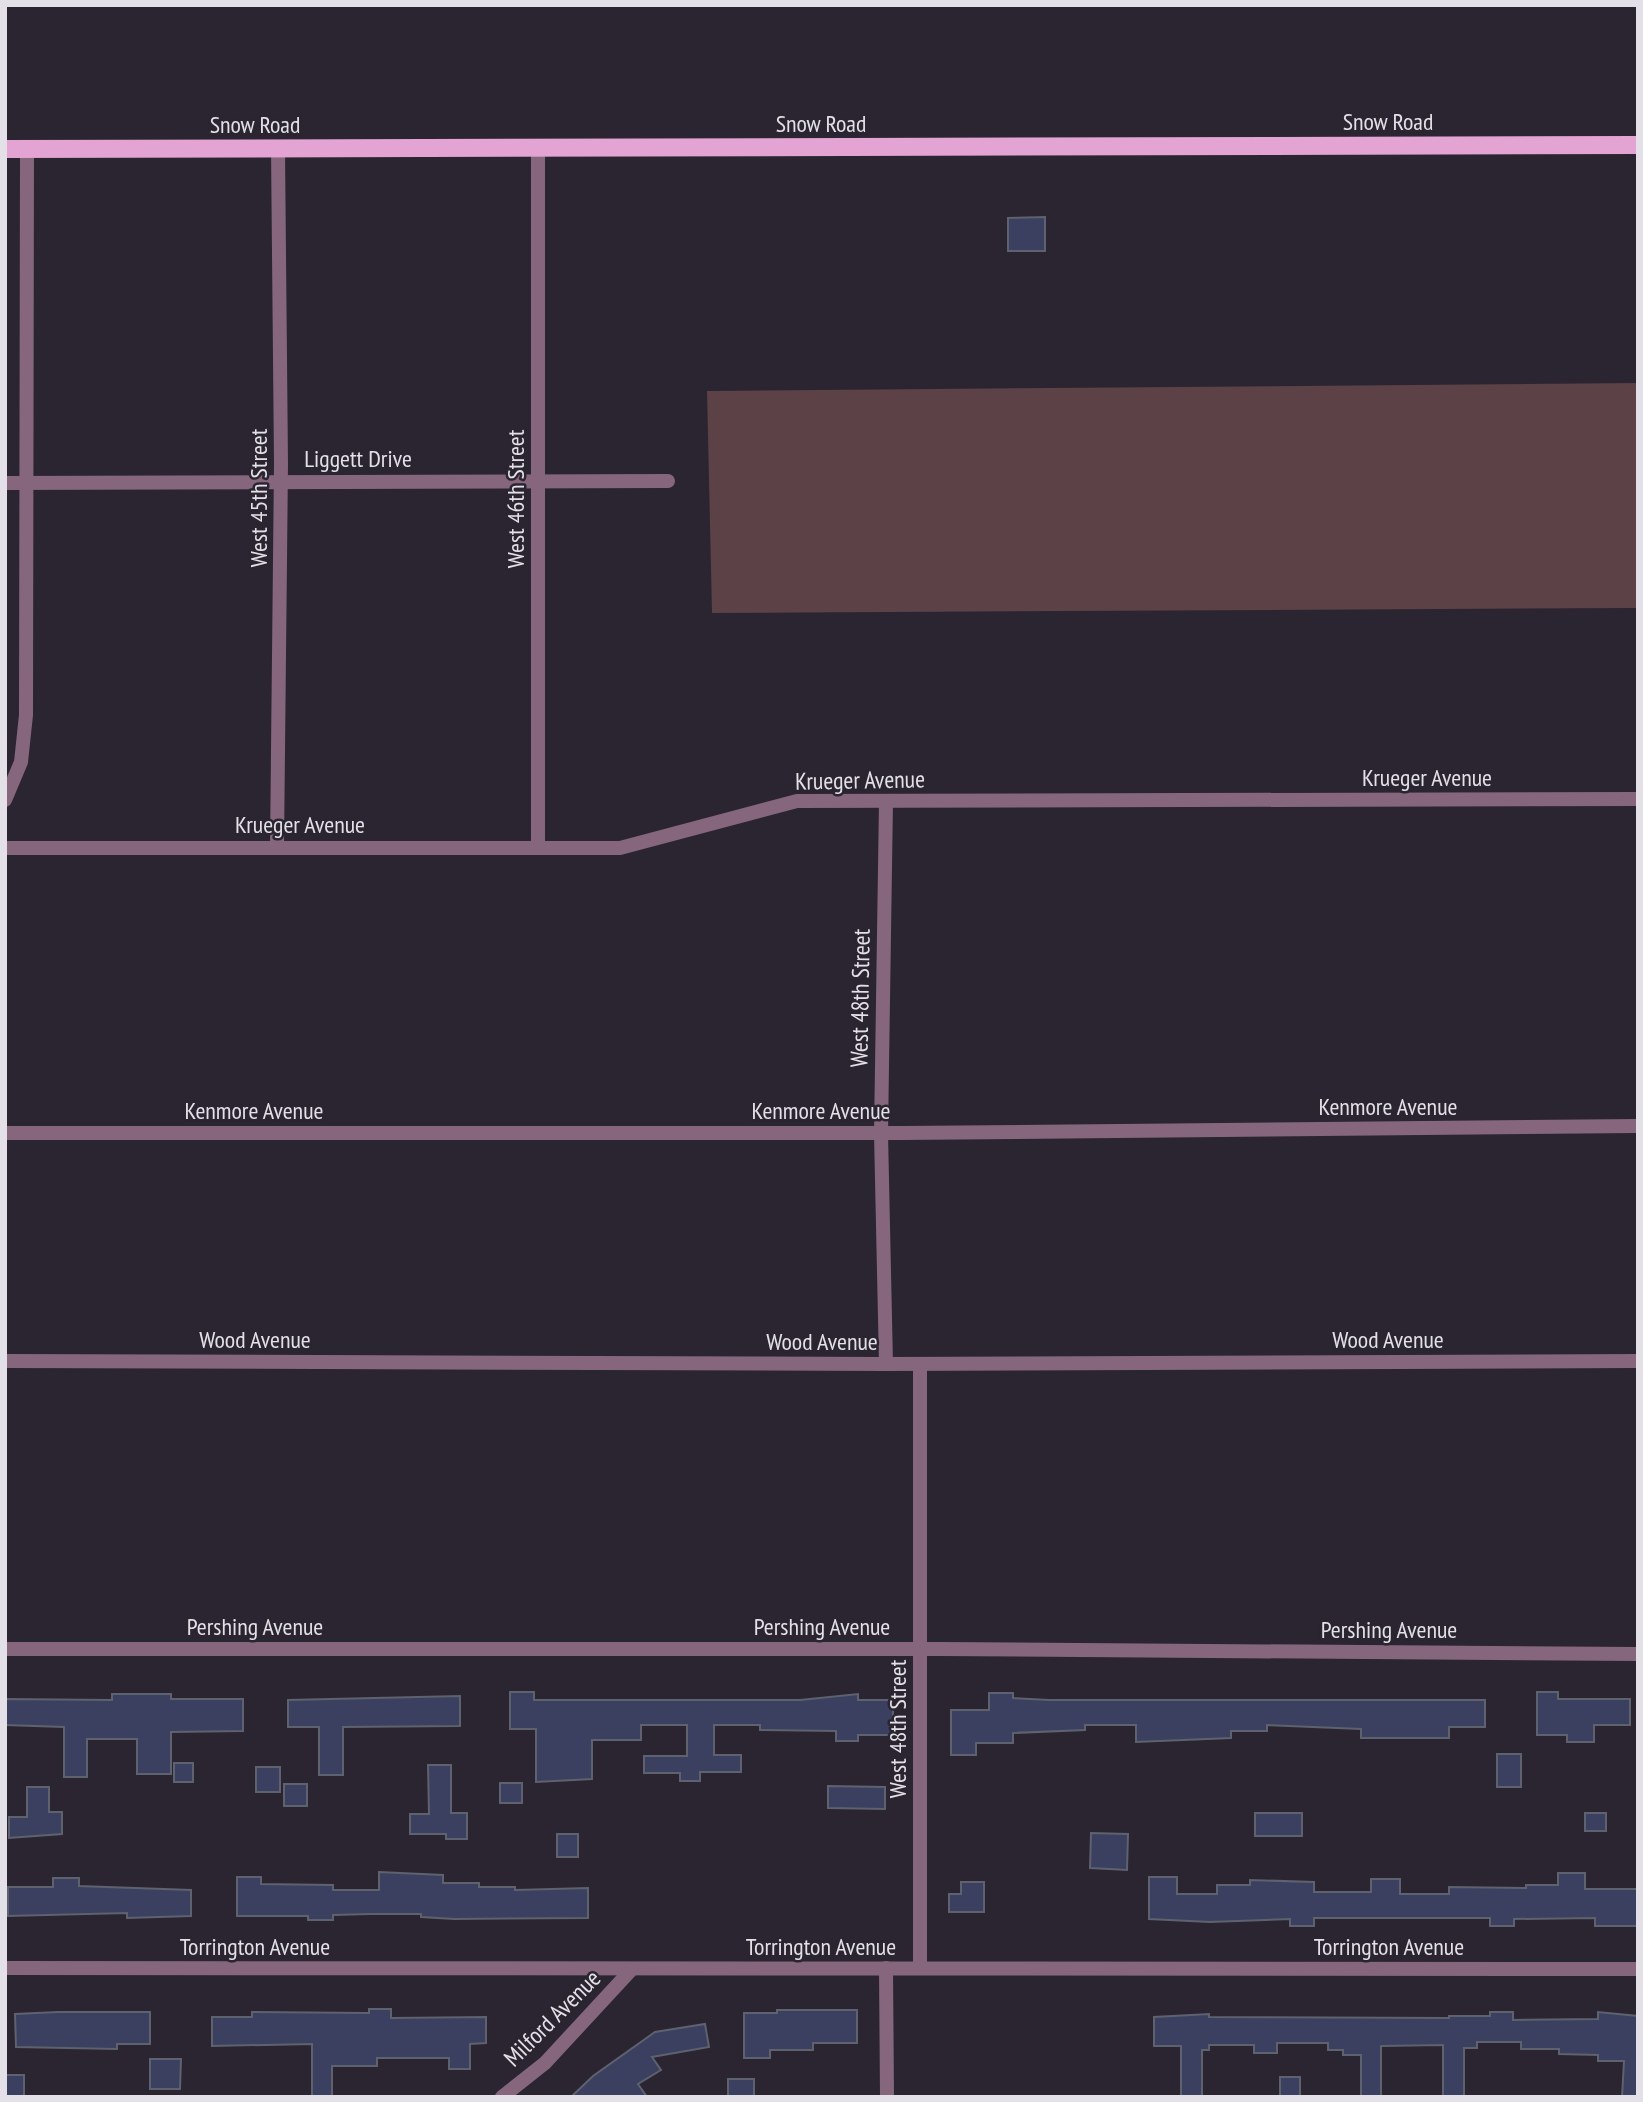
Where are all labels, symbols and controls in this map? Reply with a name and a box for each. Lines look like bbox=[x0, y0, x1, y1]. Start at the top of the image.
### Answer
street label: Snow Road bbox=[1343, 106, 1433, 137]
street label: Snow Road bbox=[776, 108, 866, 139]
street label: Snow Road bbox=[210, 109, 300, 140]
street label: West 45th Street bbox=[243, 428, 274, 567]
street label: West 46th Street bbox=[500, 429, 531, 568]
street label: Liggett Drive bbox=[304, 443, 412, 474]
street label: Krueger Avenue bbox=[1362, 762, 1492, 793]
street label: Krueger Avenue bbox=[795, 763, 925, 797]
street label: Krueger Avenue bbox=[235, 809, 365, 840]
street label: West 48th Street bbox=[843, 928, 877, 1068]
street label: Kenmore Avenue bbox=[1319, 1091, 1457, 1122]
street label: Kenmore Avenue bbox=[185, 1095, 323, 1126]
street label: Kenmore Avenue bbox=[752, 1095, 890, 1126]
street label: Wood Avenue bbox=[199, 1324, 311, 1355]
street label: Wood Avenue bbox=[1332, 1324, 1444, 1355]
street label: Wood Avenue bbox=[766, 1326, 878, 1357]
street label: Pershing Avenue bbox=[187, 1611, 323, 1642]
street label: Pershing Avenue bbox=[754, 1611, 890, 1642]
street label: Pershing Avenue bbox=[1321, 1614, 1457, 1645]
street label: West 48th Street bbox=[882, 1659, 913, 1798]
street label: Torrington Avenue bbox=[180, 1931, 330, 1962]
street label: Torrington Avenue bbox=[746, 1931, 896, 1962]
street label: Torrington Avenue bbox=[1314, 1931, 1464, 1962]
street label: Milford Avenue bbox=[497, 1963, 607, 2073]

